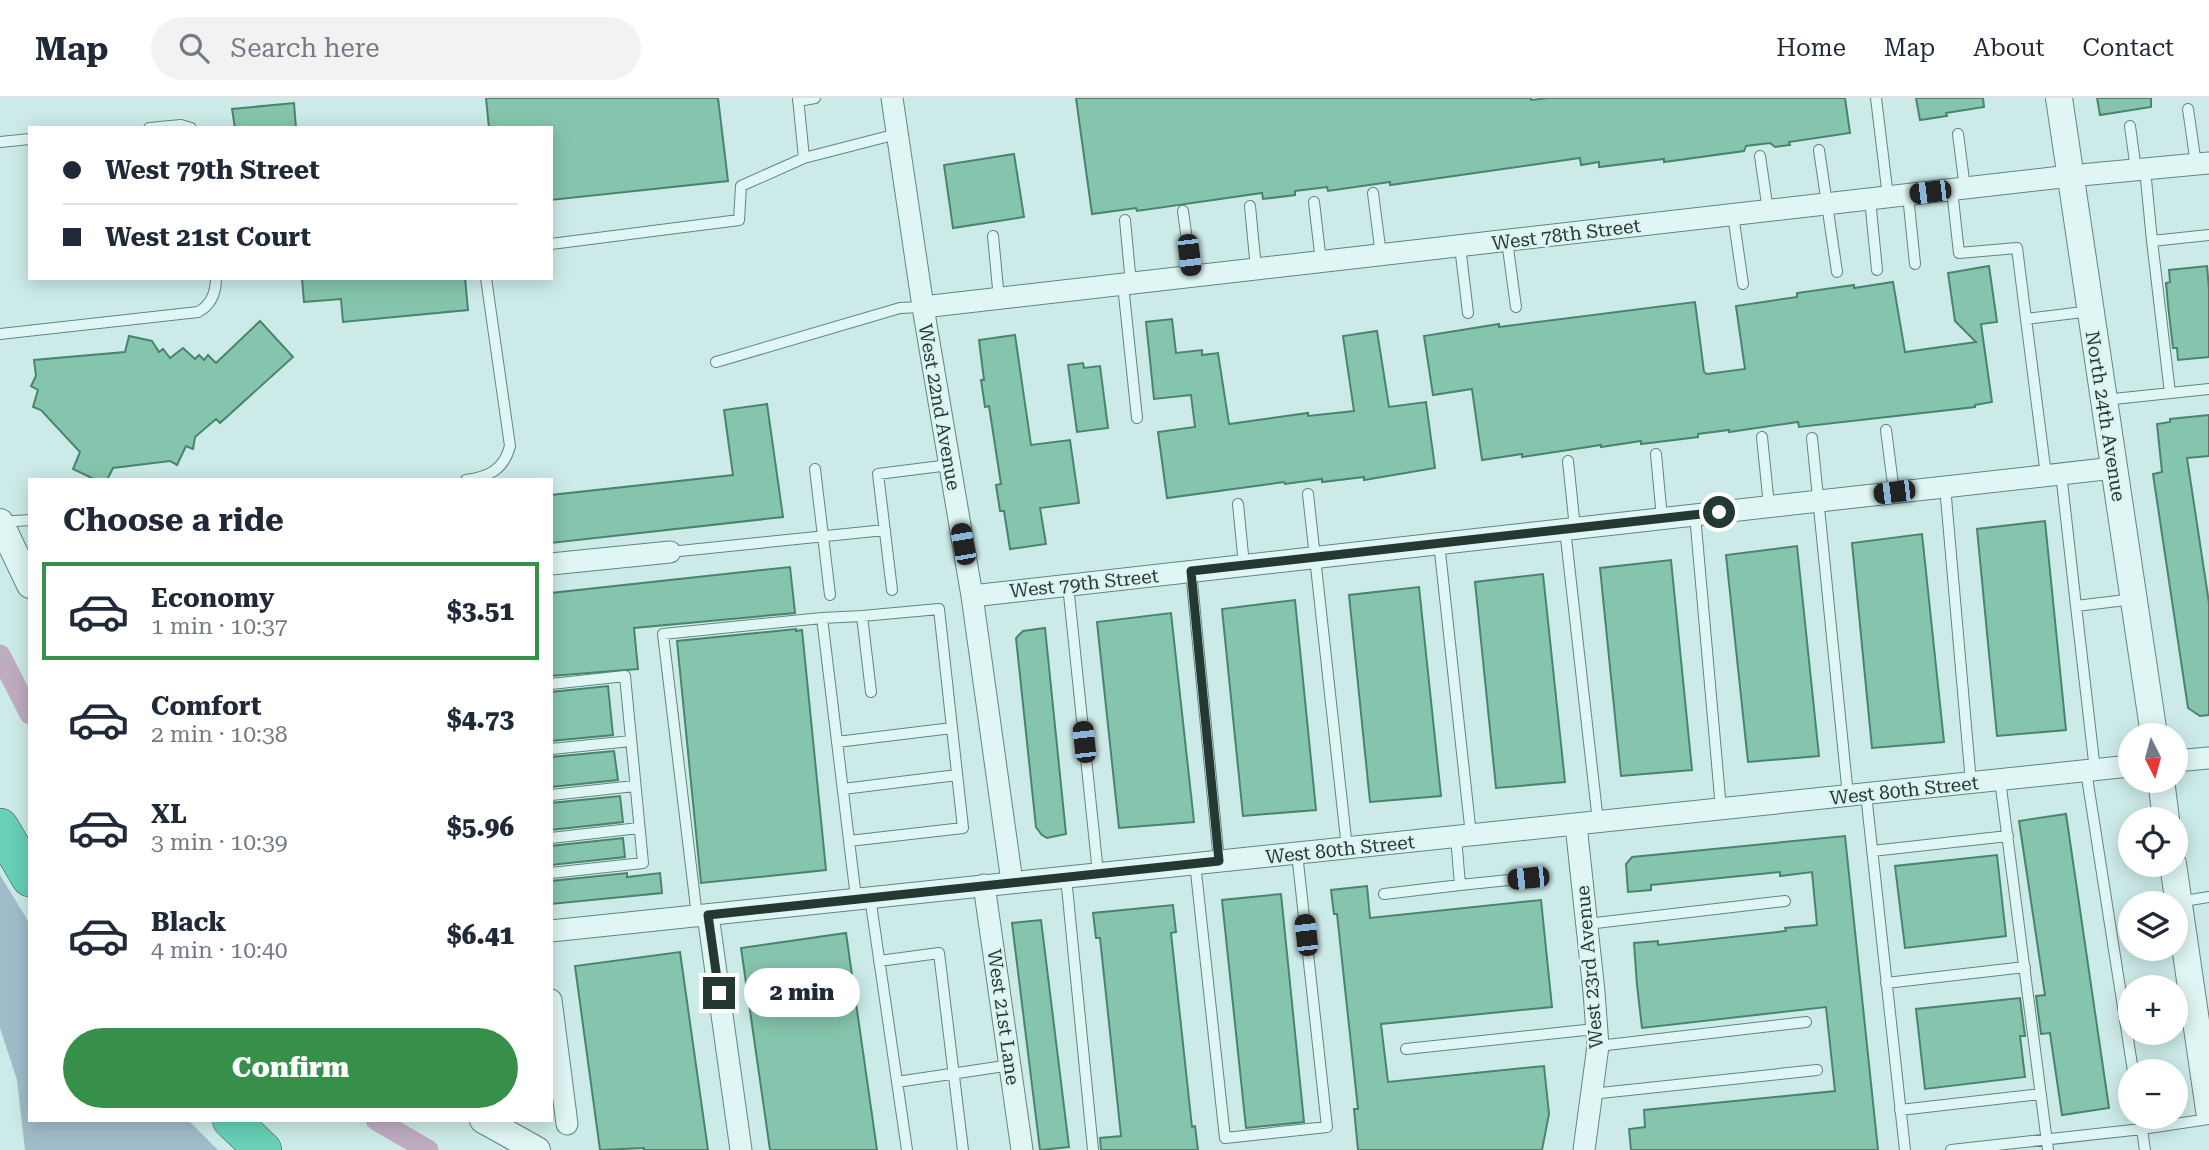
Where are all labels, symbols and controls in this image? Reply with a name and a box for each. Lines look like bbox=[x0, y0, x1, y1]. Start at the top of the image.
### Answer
search box bbox=[151, 17, 641, 80]
text: Map bbox=[35, 29, 109, 68]
icon: search bbox=[175, 29, 213, 67]
text: Search here bbox=[231, 33, 380, 63]
text: Home bbox=[1776, 34, 1846, 62]
text: Map bbox=[1884, 34, 1935, 62]
text: About bbox=[1973, 34, 2044, 62]
text: Contact bbox=[2082, 34, 2174, 62]
text: West 79th Street bbox=[105, 155, 320, 185]
car bbox=[1908, 179, 1953, 205]
street label: West 78th Street bbox=[1490, 214, 1642, 255]
text: West 21st Court bbox=[105, 222, 311, 252]
car bbox=[1177, 233, 1202, 277]
street label: West 22nd Avenue bbox=[914, 322, 965, 492]
street label: North 24th Avenue bbox=[2081, 329, 2130, 503]
car bbox=[1872, 479, 1917, 505]
route start bbox=[1703, 496, 1735, 528]
text: Choose a ride bbox=[63, 501, 284, 539]
car bbox=[950, 521, 977, 567]
street label: West 79th Street bbox=[1008, 564, 1160, 603]
icon: car bbox=[67, 580, 130, 643]
text: Economy bbox=[151, 583, 274, 613]
text: $3.51 bbox=[447, 596, 514, 626]
text: 1 min · 10:37 bbox=[151, 613, 288, 640]
icon: car bbox=[67, 688, 130, 751]
text: Comfort bbox=[151, 691, 261, 721]
text: $4.73 bbox=[447, 704, 514, 734]
car bbox=[1072, 720, 1097, 764]
text: 2 min · 10:38 bbox=[151, 721, 288, 748]
north arrow bbox=[2118, 723, 2188, 793]
map controls bbox=[2118, 723, 2188, 1129]
street label: West 80th Street bbox=[1828, 771, 1980, 810]
icon: car bbox=[67, 796, 130, 859]
text: XL bbox=[151, 799, 187, 829]
button: locate bbox=[2118, 807, 2188, 877]
text: $5.96 bbox=[447, 812, 514, 842]
text: 3 min · 10:39 bbox=[151, 829, 288, 856]
street label: West 80th Street bbox=[1264, 830, 1416, 869]
car bbox=[1507, 865, 1550, 891]
street label: West 23rd Avenue bbox=[1571, 884, 1608, 1050]
button: layers bbox=[2118, 891, 2188, 961]
icon: car bbox=[67, 904, 130, 967]
text: Black bbox=[151, 907, 226, 937]
car bbox=[1294, 913, 1319, 957]
text: $6.41 bbox=[447, 920, 514, 950]
text: 4 min · 10:40 bbox=[151, 937, 288, 964]
street label: West 21st Lane bbox=[983, 948, 1024, 1086]
callout: 2 min bbox=[744, 968, 859, 1018]
button: + bbox=[2118, 975, 2188, 1045]
route end bbox=[703, 977, 735, 1009]
text: 2 min bbox=[770, 979, 834, 1006]
button: Confirm bbox=[63, 1028, 518, 1108]
button: − bbox=[2118, 1059, 2188, 1129]

